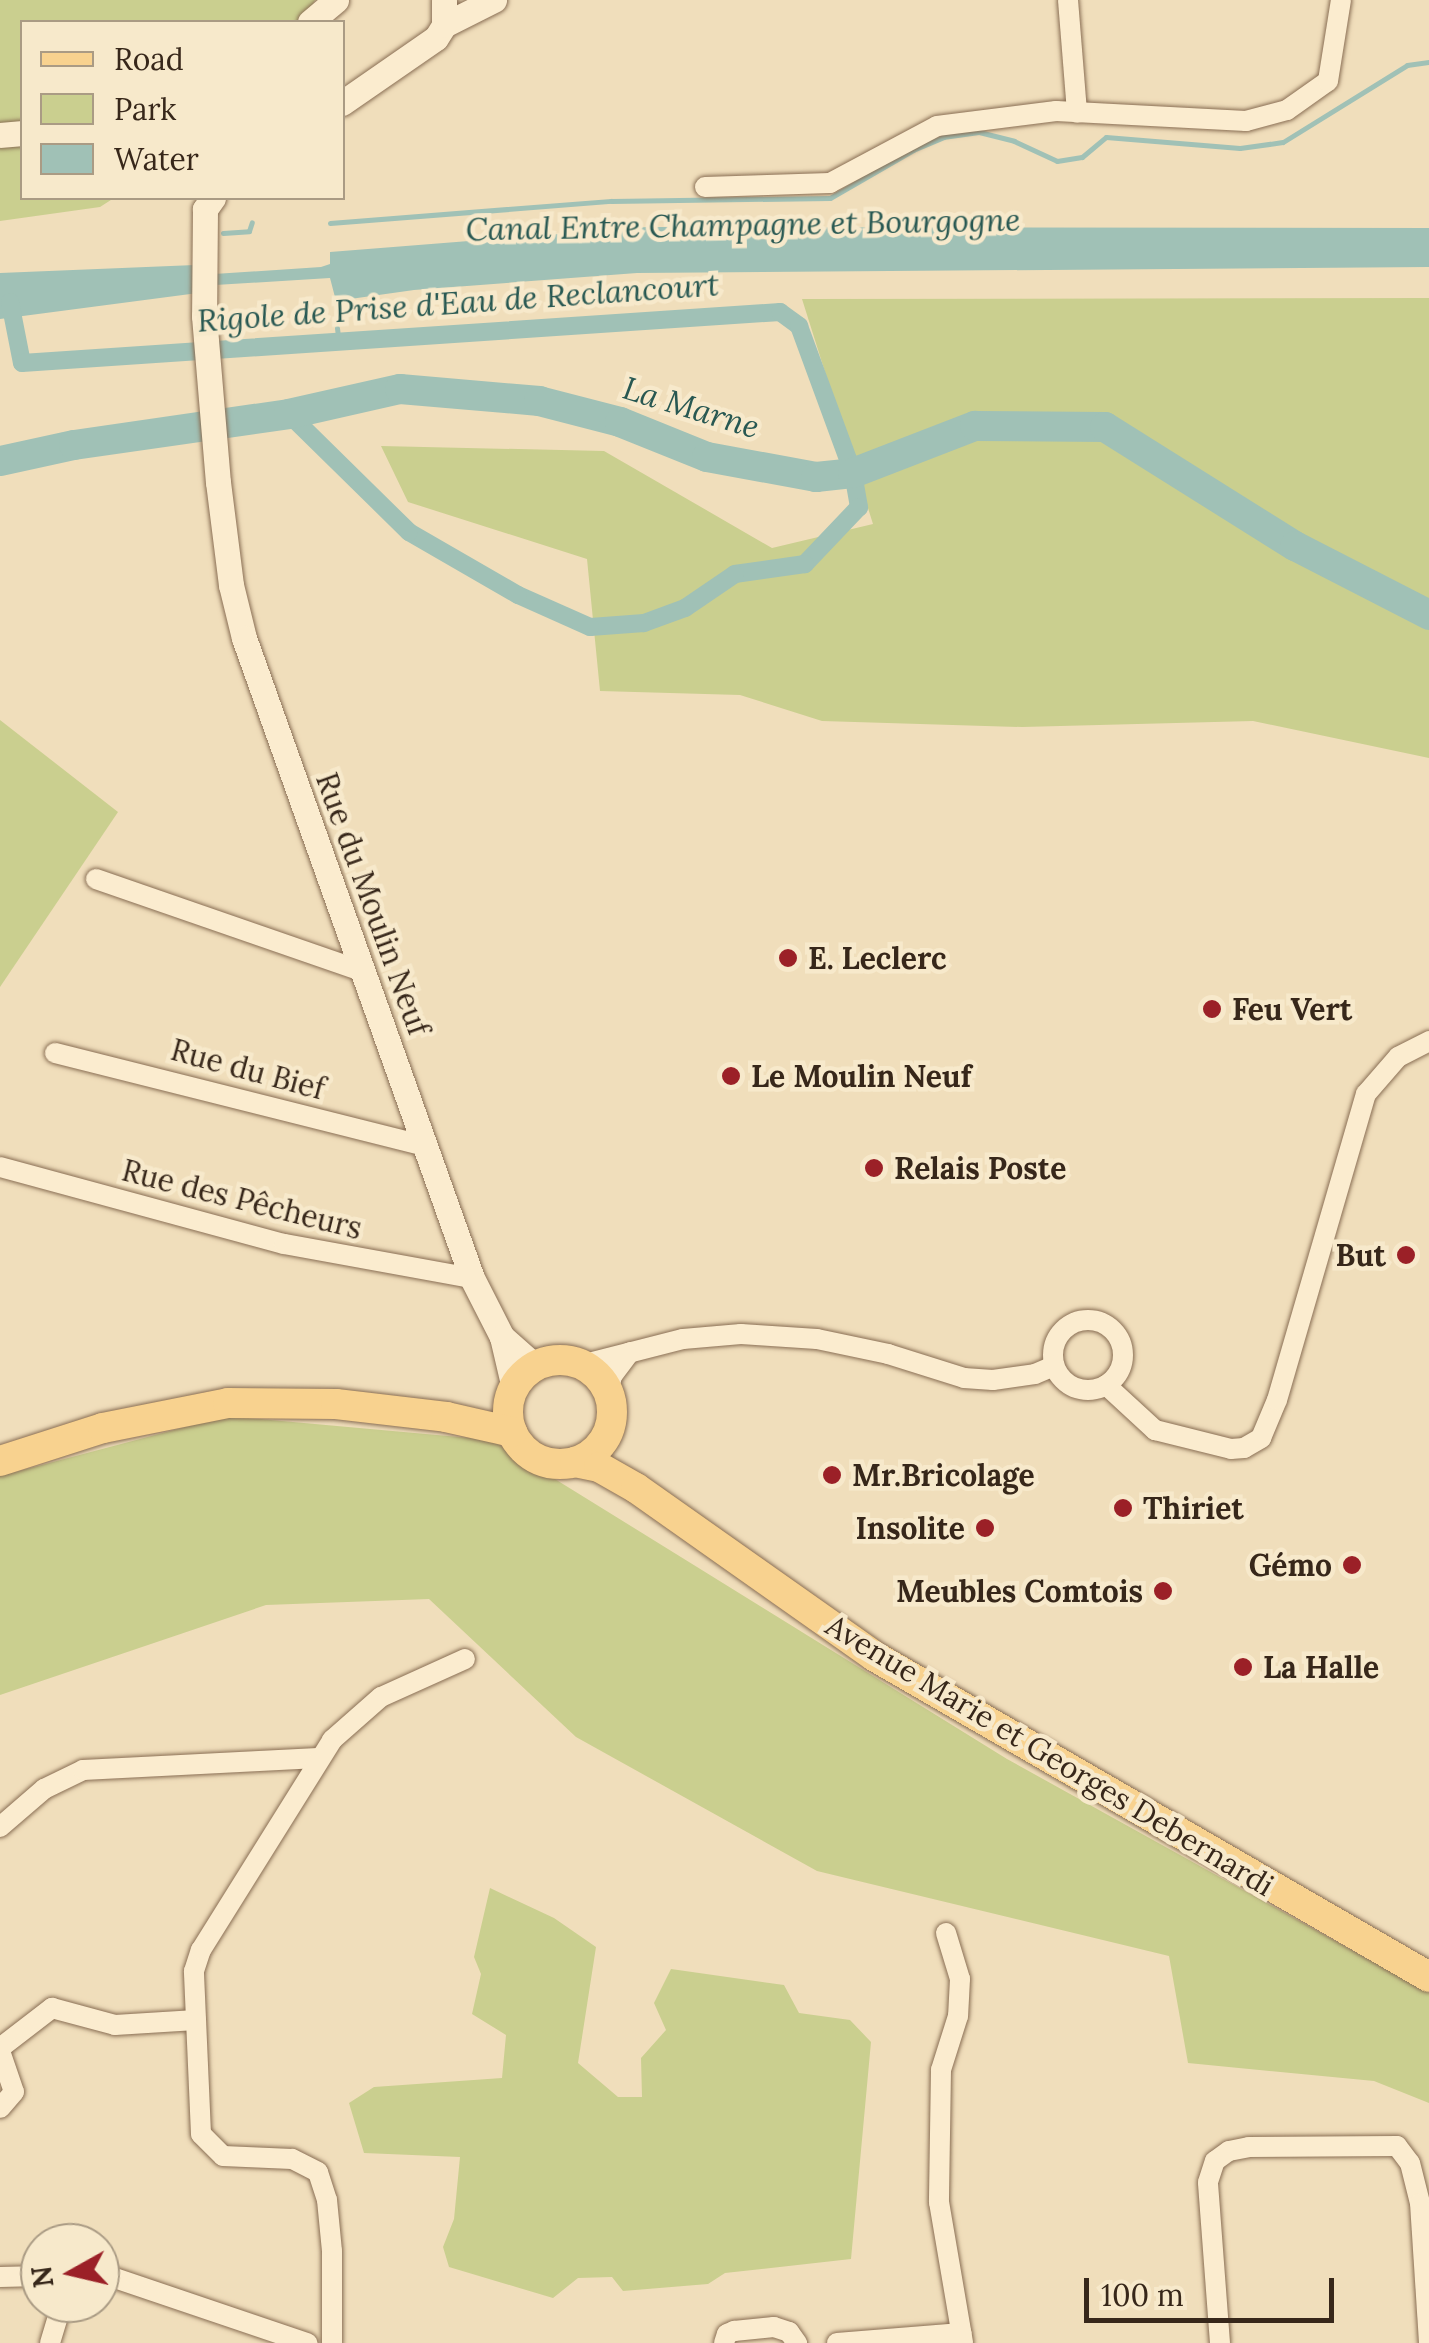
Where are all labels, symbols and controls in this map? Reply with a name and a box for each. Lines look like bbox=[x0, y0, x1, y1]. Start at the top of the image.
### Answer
legend bbox=[20, 20, 345, 200]
text: Road bbox=[114, 40, 184, 78]
text: Park bbox=[114, 90, 176, 128]
text: Water bbox=[114, 140, 199, 178]
water label: Canal Entre Champagne et Bourgogne bbox=[465, 201, 1021, 249]
water label: Rigole de Prise d'Eau de Reclancourt bbox=[196, 266, 720, 340]
water label: La Marne bbox=[618, 369, 764, 447]
street label: Rue du Moulin Neuf bbox=[309, 768, 437, 1040]
place label: E. Leclerc bbox=[808, 940, 947, 976]
marker: E. Leclerc bbox=[777, 947, 799, 969]
place label: Feu Vert bbox=[1232, 991, 1352, 1027]
marker: Feu Vert bbox=[1201, 998, 1223, 1020]
street label: Rue du Bief bbox=[167, 1031, 329, 1107]
place label: Le Moulin Neuf bbox=[751, 1058, 971, 1094]
marker: Le Moulin Neuf bbox=[720, 1065, 742, 1087]
place label: Relais Poste bbox=[894, 1150, 1066, 1186]
street label: Rue des Pêcheurs bbox=[118, 1152, 366, 1246]
marker: Relais Poste bbox=[863, 1157, 885, 1179]
place label: But bbox=[1336, 1237, 1386, 1273]
marker: But bbox=[1395, 1244, 1417, 1266]
place label: Mr.Bricolage bbox=[852, 1457, 1035, 1493]
marker: Mr.Bricolage bbox=[821, 1464, 843, 1486]
place label: Thiriet bbox=[1143, 1490, 1244, 1526]
marker: Thiriet bbox=[1112, 1497, 1134, 1519]
place label: Insolite bbox=[856, 1510, 965, 1546]
marker: Insolite bbox=[974, 1517, 996, 1539]
place label: Gémo bbox=[1249, 1547, 1332, 1583]
marker: Gémo bbox=[1341, 1554, 1363, 1576]
place label: Meubles Comtois bbox=[896, 1573, 1143, 1609]
marker: Meubles Comtois bbox=[1152, 1580, 1174, 1602]
street label: Avenue Marie et Georges Debernardi bbox=[820, 1607, 1280, 1903]
place label: La Halle bbox=[1263, 1649, 1379, 1685]
marker: La Halle bbox=[1232, 1656, 1254, 1678]
north arrow bbox=[20, 2223, 120, 2323]
scale bar bbox=[1089, 2258, 1339, 2320]
text: N bbox=[23, 2264, 62, 2290]
text: 100 m bbox=[1101, 2276, 1184, 2314]

